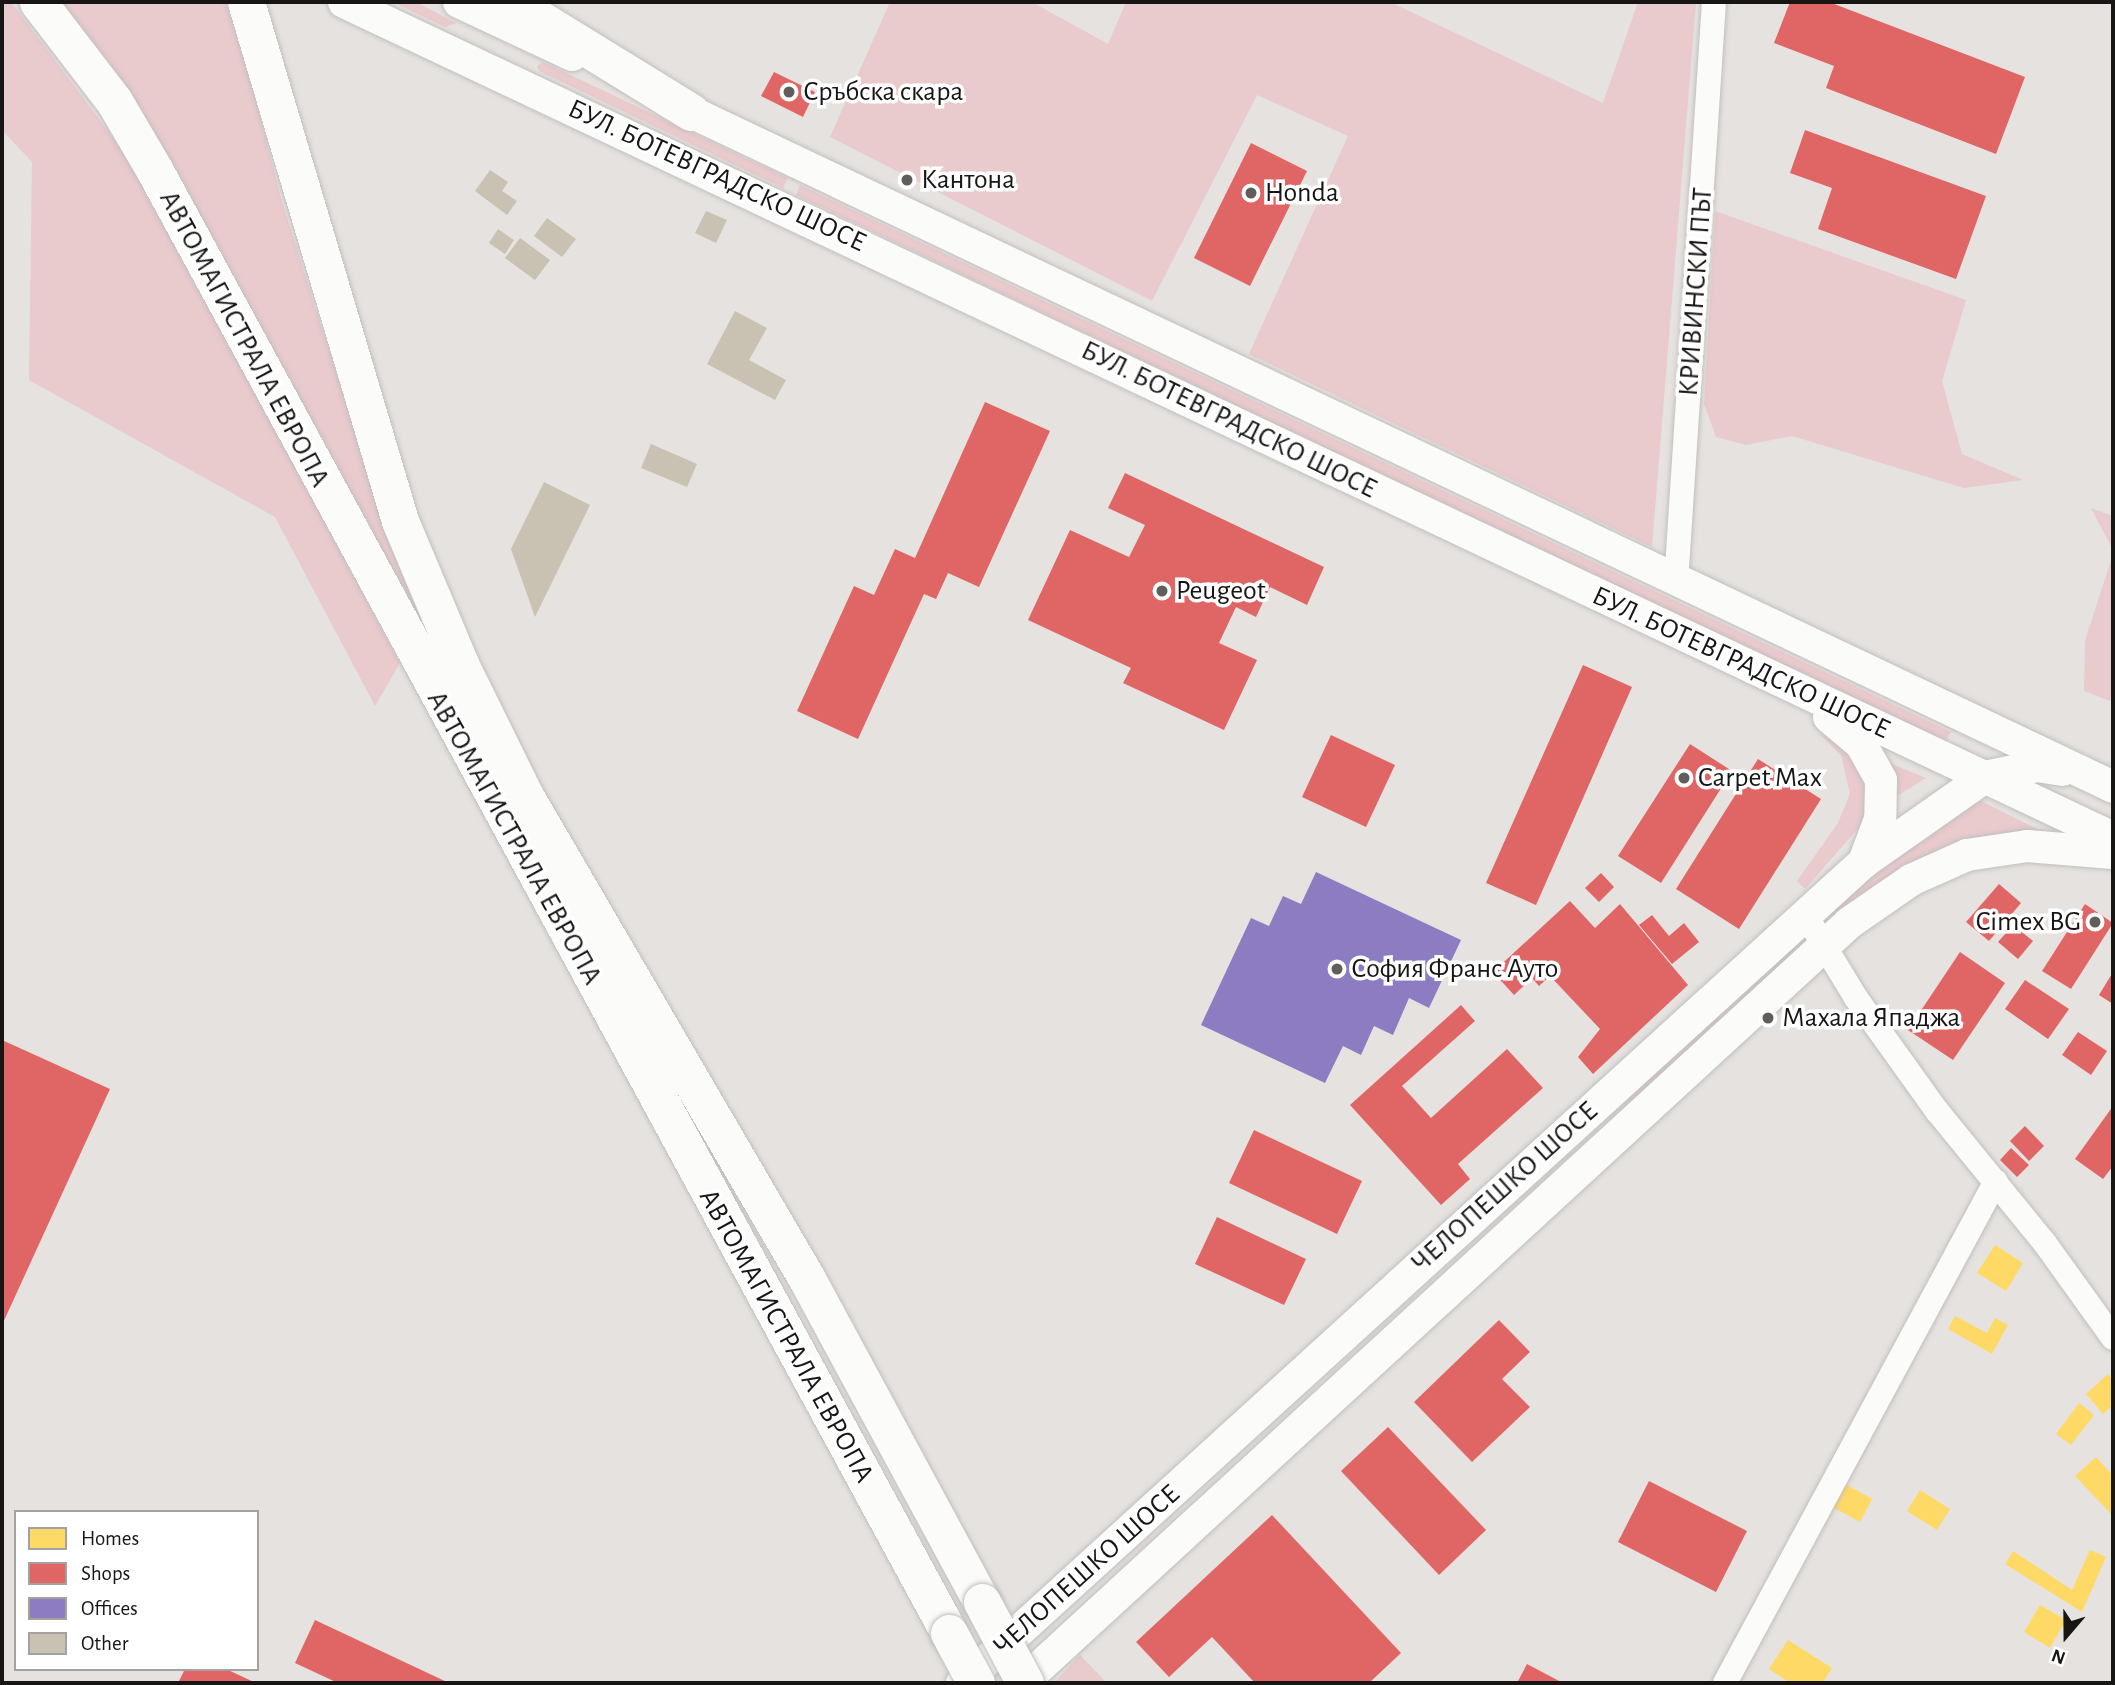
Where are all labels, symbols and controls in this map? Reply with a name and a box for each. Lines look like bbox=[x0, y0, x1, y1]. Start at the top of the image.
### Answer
place label: Сръбска скара bbox=[803, 75, 963, 109]
marker: Сръбска скара bbox=[781, 84, 797, 100]
street label: БУЛ. БОТЕВГРАДСКО ШОСЕ bbox=[563, 92, 871, 260]
place label: Кантона bbox=[921, 163, 1015, 197]
marker: Кантона bbox=[899, 172, 915, 188]
place label: Honda bbox=[1265, 176, 1339, 210]
street label: АВТОМАГИСТРАЛА ЕВРОПА bbox=[152, 185, 336, 493]
marker: Honda bbox=[1243, 185, 1259, 201]
street label: КРИВИНСКИ ПЪТ bbox=[1672, 187, 1720, 397]
street label: БУЛ. БОТЕВГРАДСКО ШОСЕ bbox=[1075, 334, 1383, 506]
place label: Peugeot bbox=[1176, 574, 1266, 608]
street label: БУЛ. БОТЕВГРАДСКО ШОСЕ bbox=[1587, 579, 1895, 747]
marker: Peugeot bbox=[1154, 583, 1170, 599]
street label: АВТОМАГИСТРАЛА ЕВРОПА bbox=[419, 685, 609, 991]
place label: Carpet Max bbox=[1698, 761, 1822, 795]
marker: Carpet Max bbox=[1676, 770, 1692, 786]
place label: Cimex BG bbox=[1976, 905, 2081, 939]
marker: Cimex BG bbox=[2087, 914, 2103, 930]
place label: София Франс Ауто bbox=[1351, 952, 1558, 986]
marker: София Франс Ауто bbox=[1329, 961, 1345, 977]
place label: Махала Япаджа bbox=[1782, 1001, 1960, 1035]
marker: Махала Япаджа bbox=[1760, 1010, 1776, 1026]
street label: ЧЕЛОПЕШКО ШОСЕ bbox=[1405, 1094, 1605, 1280]
street label: АВТОМАГИСТРАЛА ЕВРОПА bbox=[691, 1183, 881, 1489]
street label: ЧЕЛОПЕШКО ШОСЕ bbox=[987, 1477, 1187, 1663]
legend bbox=[14, 1510, 259, 1671]
text: Homes bbox=[81, 1528, 139, 1549]
text: Shops bbox=[81, 1563, 130, 1584]
text: Offices bbox=[81, 1598, 138, 1619]
north arrow bbox=[2031, 1601, 2101, 1671]
text: Other bbox=[81, 1633, 128, 1654]
text: N bbox=[2049, 1645, 2068, 1667]

